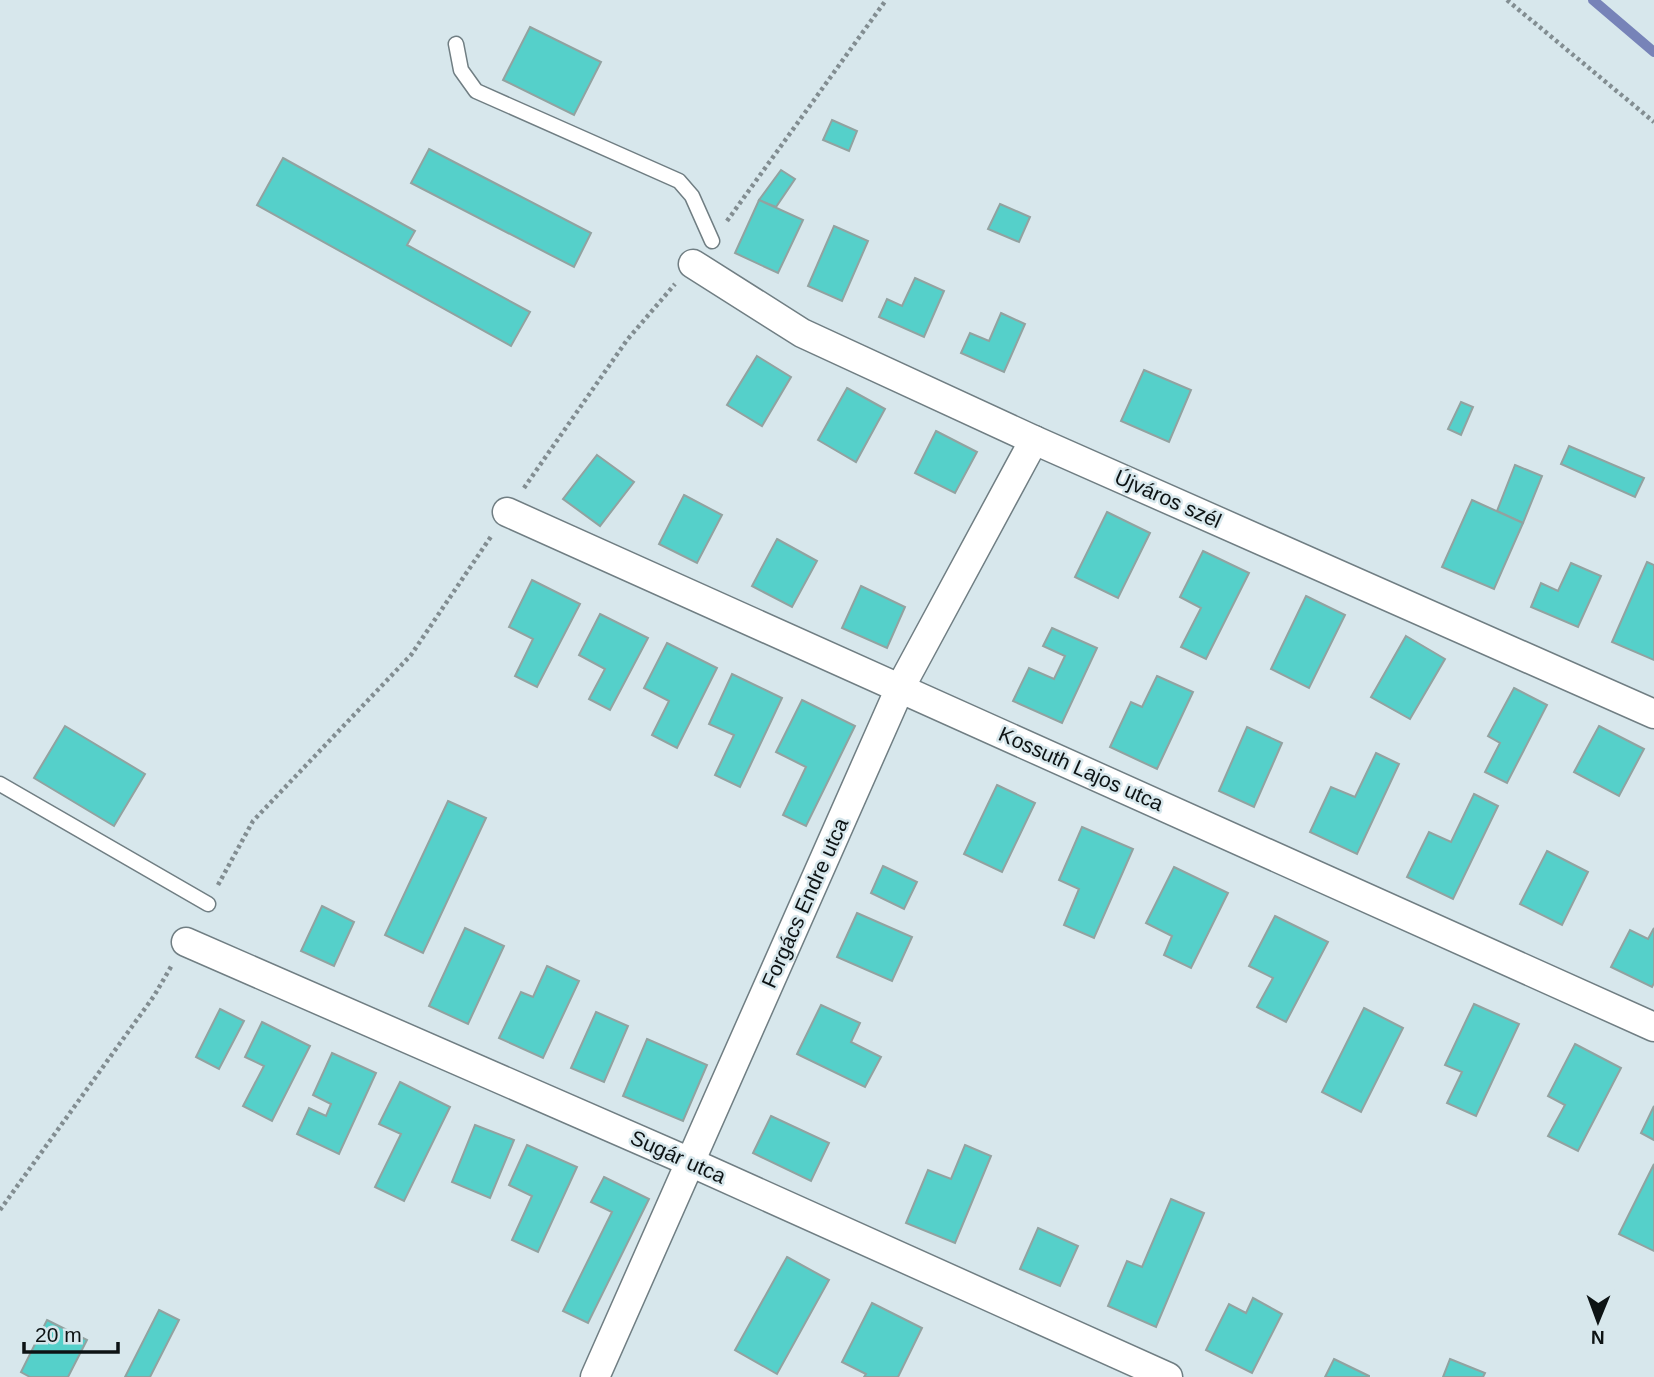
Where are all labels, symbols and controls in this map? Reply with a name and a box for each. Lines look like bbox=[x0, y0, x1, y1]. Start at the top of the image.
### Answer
street label: Újváros szél bbox=[1111, 465, 1225, 532]
street label: Kossuth Lajos utca bbox=[995, 722, 1167, 815]
street label: Forgács Endre utca bbox=[757, 814, 852, 991]
street label: Sugár utca bbox=[627, 1125, 730, 1188]
north arrow bbox=[1563, 1286, 1633, 1356]
scale bar bbox=[24, 1310, 119, 1354]
text: 20 m bbox=[35, 1323, 82, 1346]
text: N bbox=[1591, 1327, 1605, 1348]

